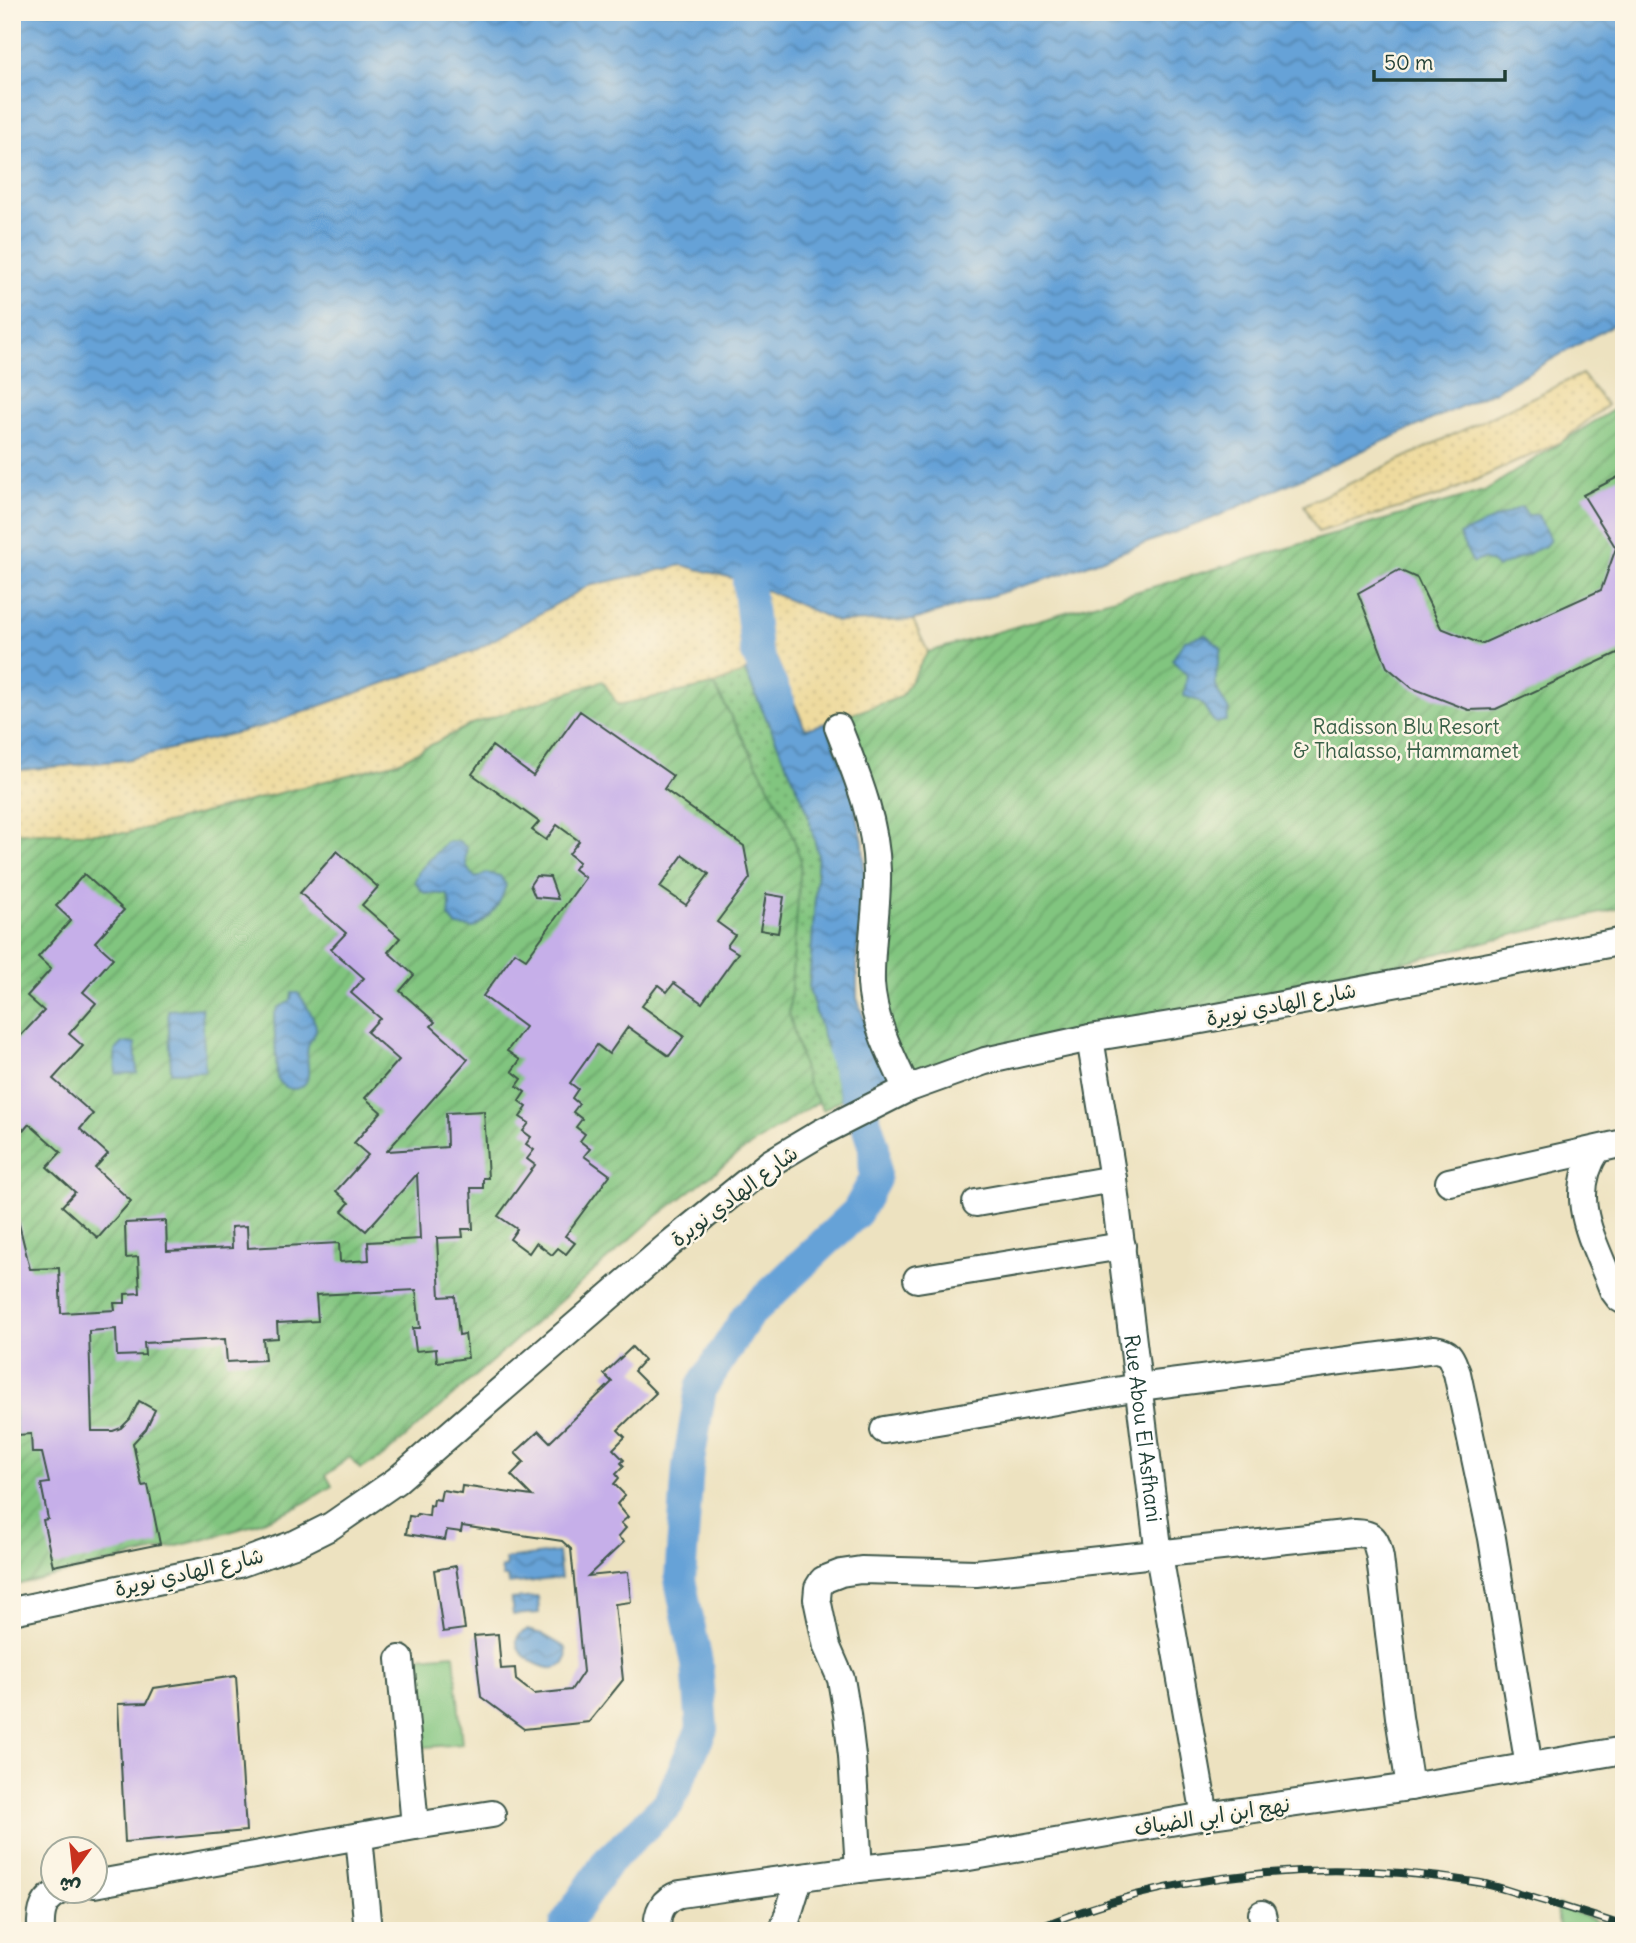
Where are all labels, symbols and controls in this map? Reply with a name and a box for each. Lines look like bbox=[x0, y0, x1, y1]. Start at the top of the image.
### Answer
scale bar bbox=[1374, 38, 1505, 82]
text: 50 m bbox=[1384, 49, 1433, 76]
park label: Radisson Blu Resort & Thalasso, Hammamet bbox=[1293, 713, 1519, 764]
street label: شارع الهادي نويرة bbox=[1204, 976, 1359, 1034]
street label: شارع الهادي نويرة bbox=[665, 1139, 804, 1254]
street label: Rue Abou El Asfhani bbox=[1119, 1333, 1168, 1524]
street label: شارع الهادي نويرة bbox=[112, 1542, 267, 1604]
street label: نهج ابن ابي الضياف bbox=[1132, 1790, 1293, 1848]
north arrow bbox=[38, 1834, 108, 1904]
text: ش bbox=[56, 1872, 83, 1901]

